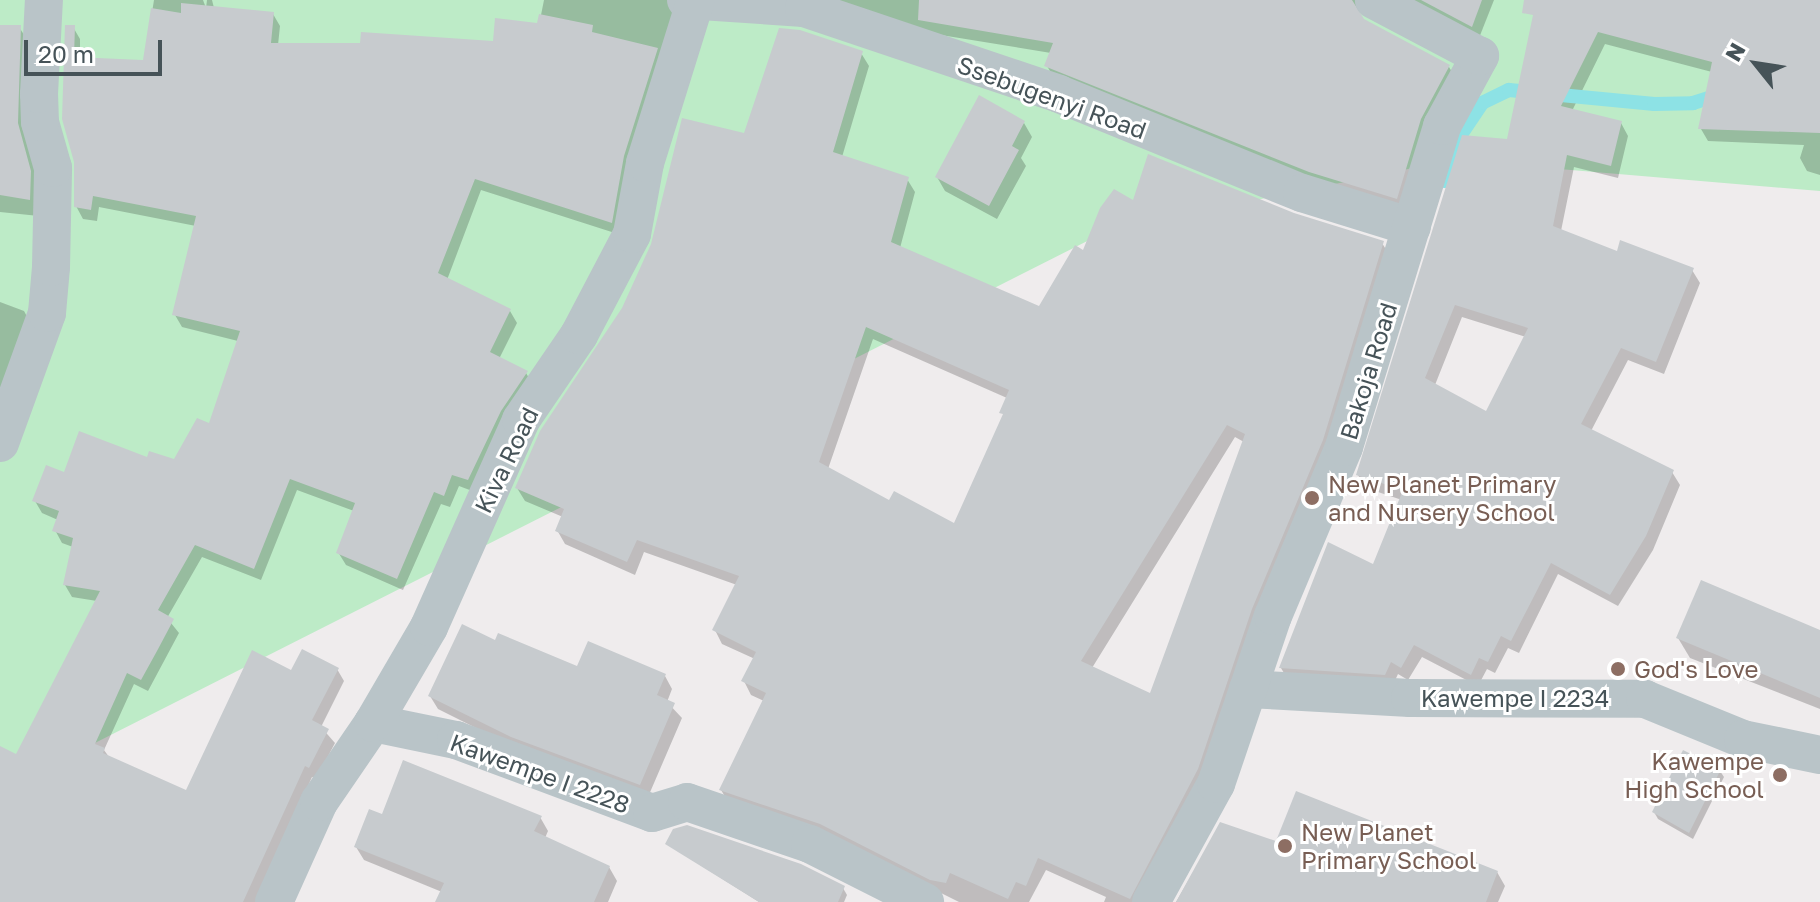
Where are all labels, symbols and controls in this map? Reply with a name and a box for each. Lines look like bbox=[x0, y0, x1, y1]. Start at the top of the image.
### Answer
scale bar bbox=[28, 24, 166, 74]
north arrow bbox=[1716, 24, 1796, 104]
text: N bbox=[1719, 38, 1751, 66]
text: 20 m bbox=[38, 39, 94, 68]
street label: Ssebugenyi Road bbox=[954, 49, 1150, 145]
street label: Bakoja Road bbox=[1333, 299, 1403, 443]
street label: Kiva Road bbox=[468, 402, 544, 518]
place label: New Planet Primary and Nursery School bbox=[1328, 470, 1556, 526]
marker: New Planet Primary and Nursery School bbox=[1303, 489, 1321, 507]
place label: God's Love bbox=[1634, 655, 1758, 683]
marker: God's Love bbox=[1609, 660, 1627, 678]
street label: Kawempe I 2234 bbox=[1421, 684, 1609, 712]
street label: Kawempe I 2228 bbox=[446, 727, 634, 819]
place label: Kawempe High School bbox=[1624, 747, 1764, 803]
marker: Kawempe High School bbox=[1771, 766, 1789, 784]
place label: New Planet Primary School bbox=[1301, 818, 1477, 874]
marker: New Planet Primary School bbox=[1276, 837, 1294, 855]

